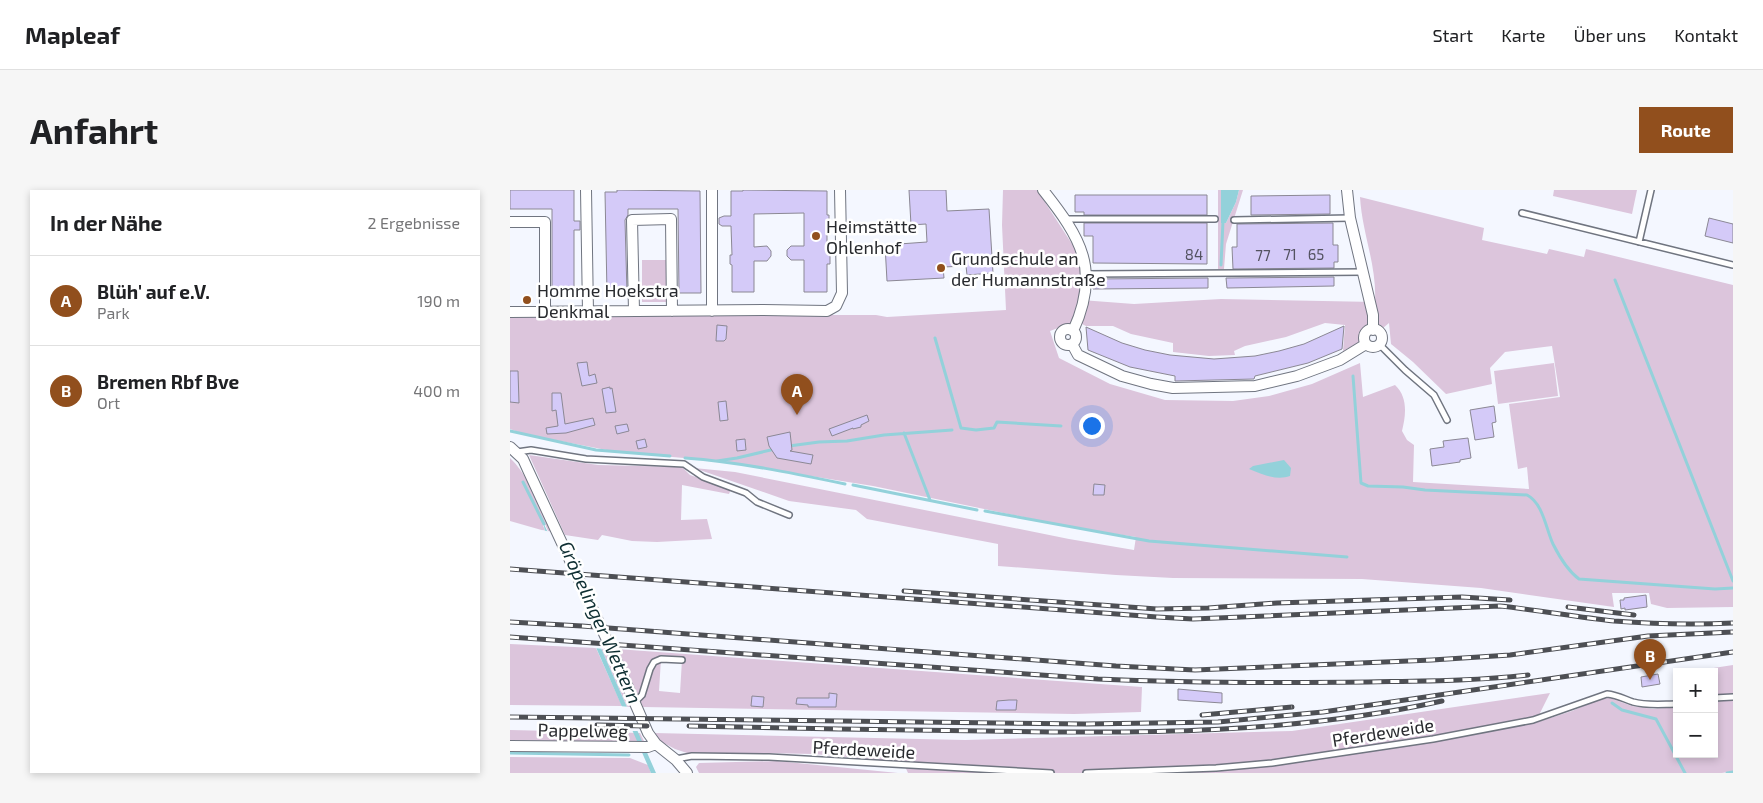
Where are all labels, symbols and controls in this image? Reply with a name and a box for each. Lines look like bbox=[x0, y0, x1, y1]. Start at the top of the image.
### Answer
text: Mapleaf bbox=[25, 20, 120, 49]
text: Start bbox=[1432, 24, 1473, 46]
text: Karte bbox=[1501, 24, 1546, 46]
text: Über uns bbox=[1574, 24, 1646, 46]
text: Kontakt bbox=[1674, 24, 1738, 46]
button: Route bbox=[1639, 107, 1733, 153]
text: Anfahrt bbox=[30, 109, 158, 151]
text: In der Nähe bbox=[50, 210, 162, 235]
text: 2 Ergebnisse bbox=[367, 213, 460, 232]
place label: Heimstätte Ohlenhof bbox=[826, 215, 917, 258]
marker: Heimstätte Ohlenhof bbox=[810, 230, 822, 242]
house number: 84 bbox=[1185, 245, 1203, 263]
house number: 71 bbox=[1283, 245, 1297, 263]
house number: 65 bbox=[1308, 245, 1324, 263]
house number: 77 bbox=[1255, 246, 1271, 264]
place label: Grundschule an der Humannstraße bbox=[951, 247, 1106, 290]
marker: Grundschule an der Humannstraße bbox=[935, 262, 947, 274]
place label: Homme Hoekstra Denkmal bbox=[537, 279, 679, 322]
text: Blüh' auf e.V. bbox=[97, 280, 210, 303]
text: A bbox=[61, 291, 71, 310]
text: 190 m bbox=[417, 291, 460, 310]
marker: Homme Hoekstra Denkmal bbox=[521, 294, 533, 306]
text: Park bbox=[97, 303, 130, 322]
text: Bremen Rbf Bve bbox=[97, 370, 239, 393]
pin: A bbox=[781, 374, 813, 415]
text: B bbox=[61, 381, 71, 400]
text: 400 m bbox=[413, 381, 460, 400]
text: Ort bbox=[97, 393, 120, 412]
your location bbox=[1079, 413, 1105, 439]
water label: Gröpelinger Wettern bbox=[555, 537, 647, 707]
pin: B bbox=[1634, 639, 1666, 680]
map controls bbox=[1673, 668, 1718, 758]
button: + bbox=[1673, 668, 1718, 713]
street label: Pferdeweide bbox=[1330, 713, 1436, 751]
button: − bbox=[1673, 713, 1718, 758]
street label: Pappelweg bbox=[538, 718, 628, 742]
street label: Pferdeweide bbox=[812, 735, 916, 763]

